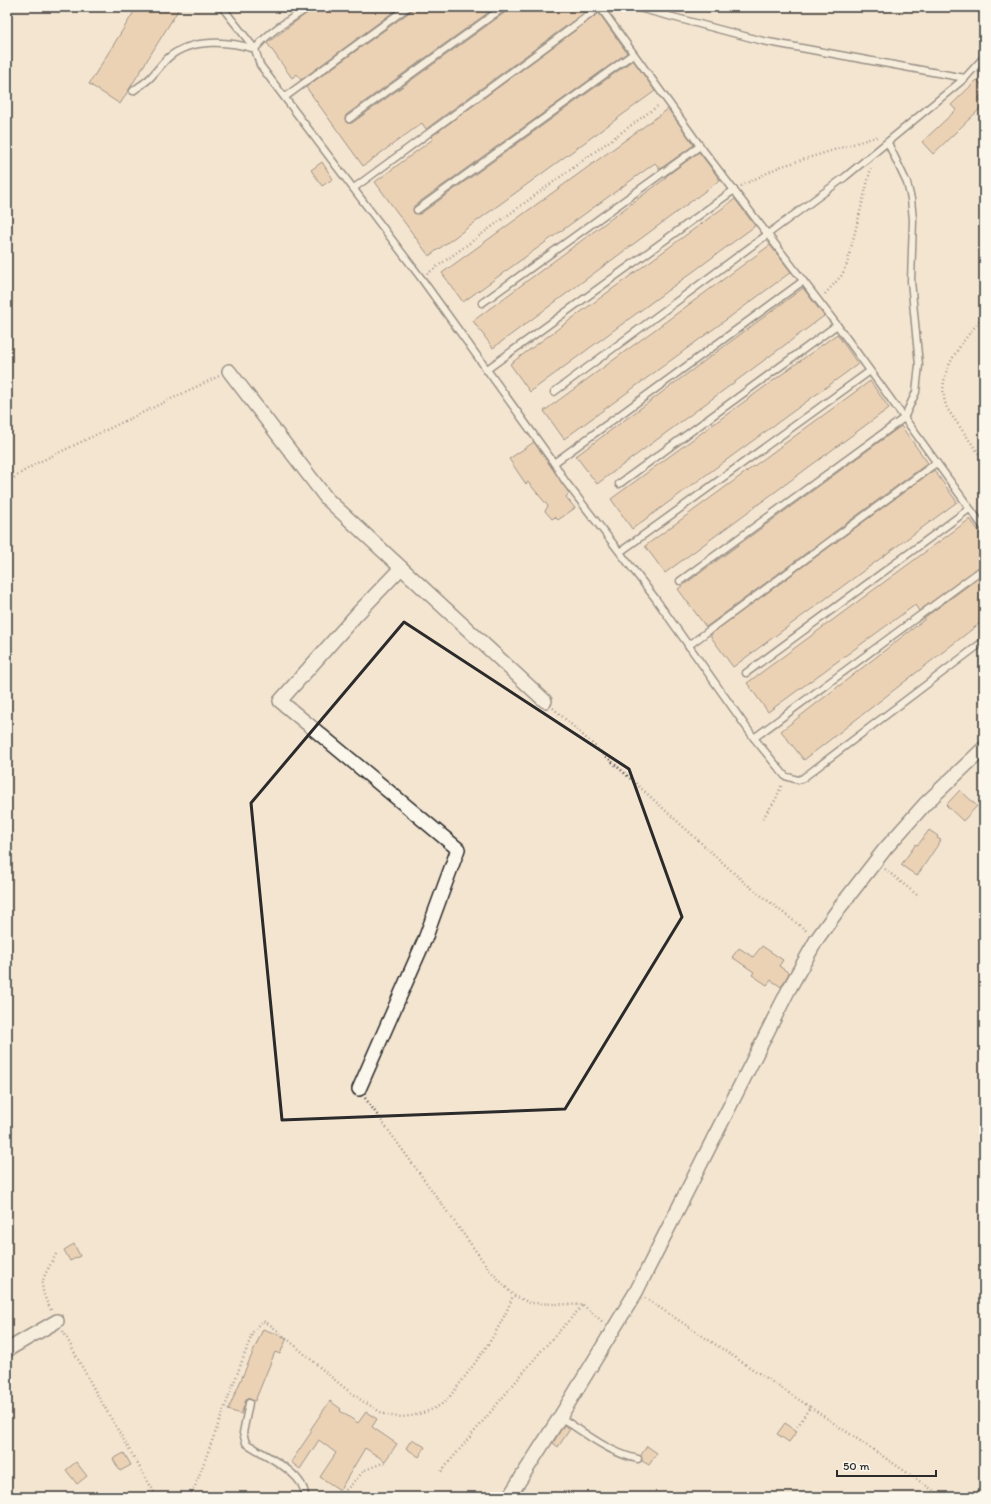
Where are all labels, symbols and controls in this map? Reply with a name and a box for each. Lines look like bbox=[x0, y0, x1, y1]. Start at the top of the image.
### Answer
scale bar bbox=[837, 1452, 936, 1478]
text: 50 m bbox=[843, 1459, 869, 1473]

